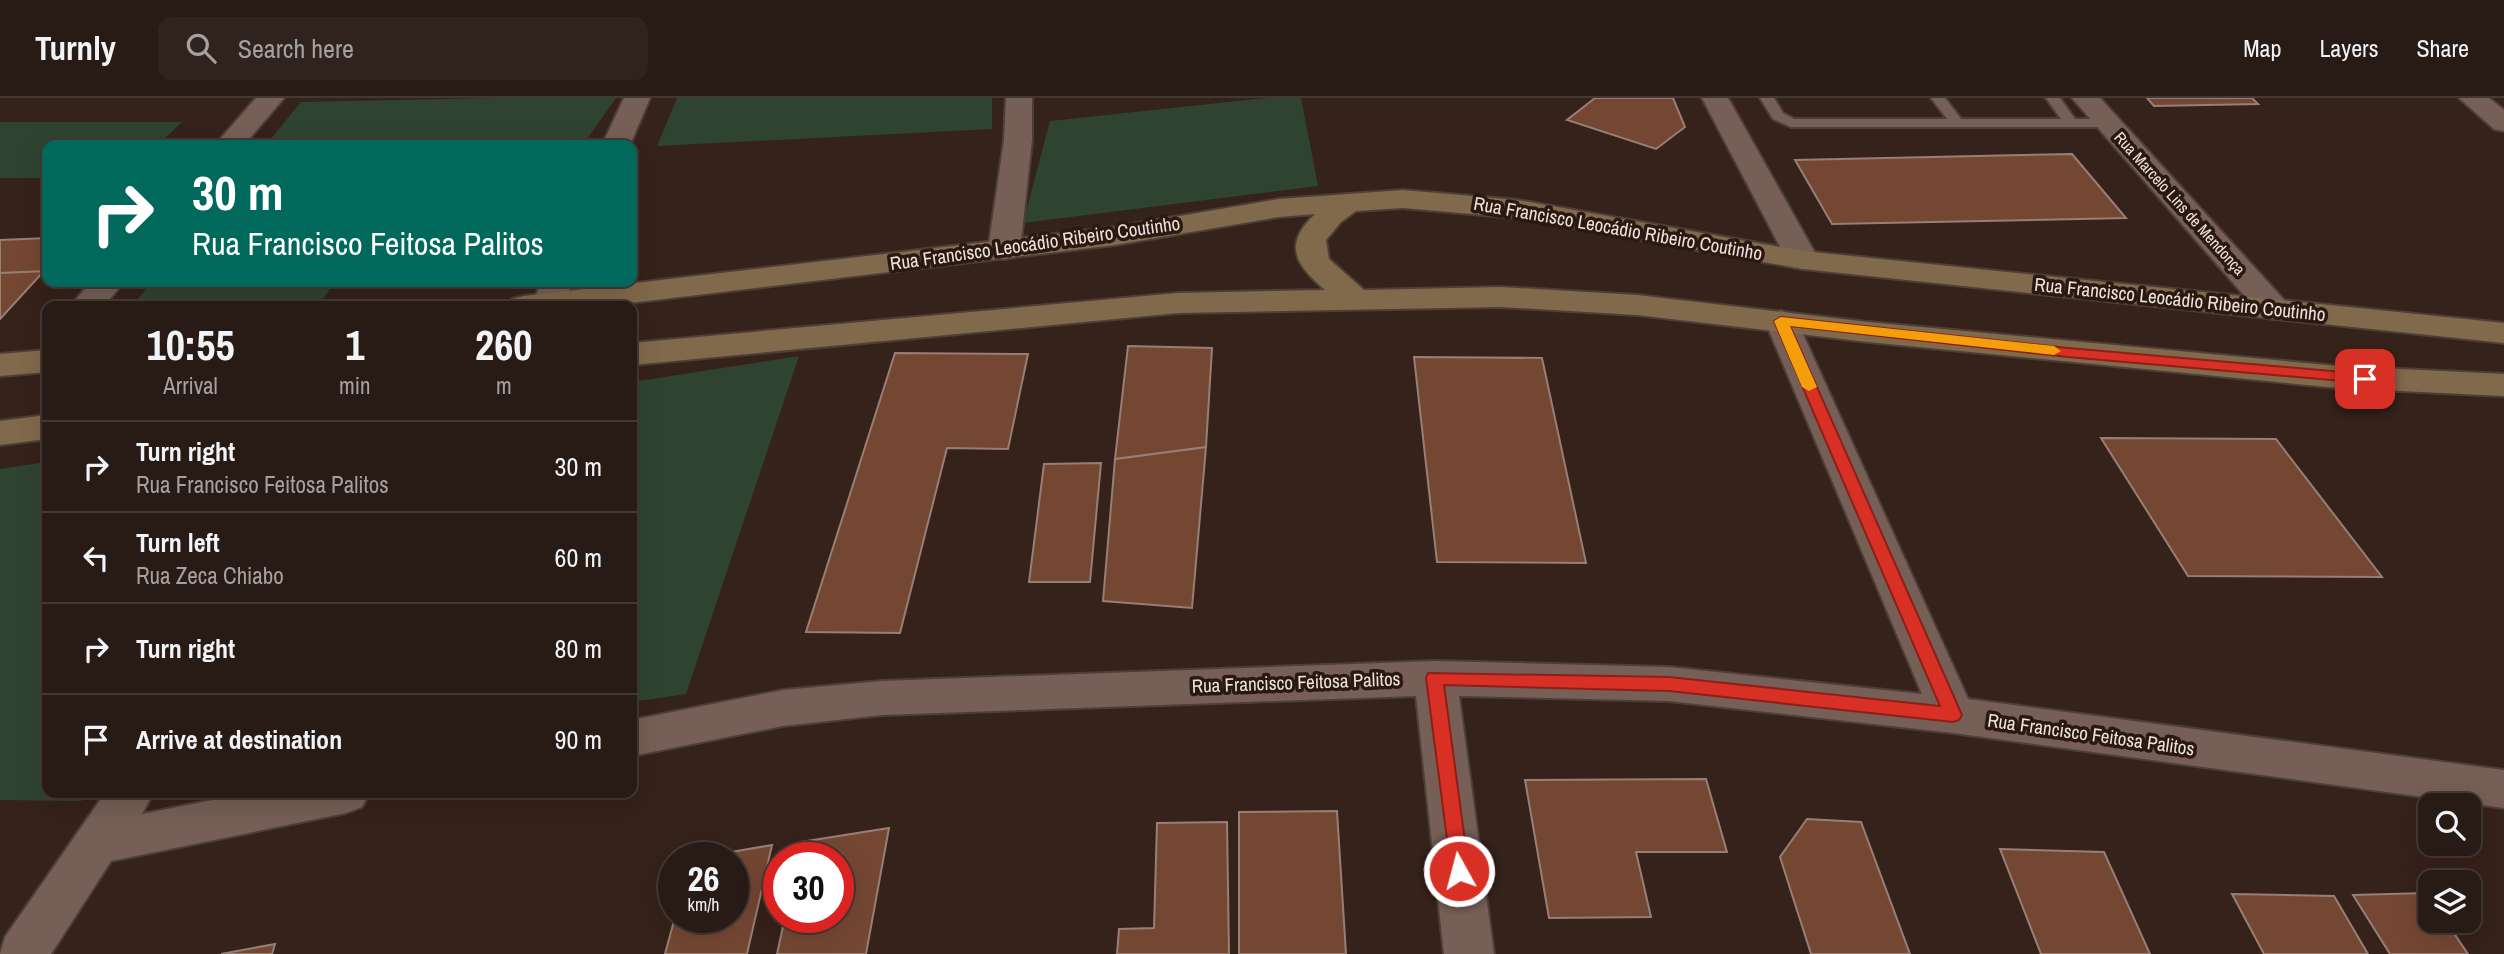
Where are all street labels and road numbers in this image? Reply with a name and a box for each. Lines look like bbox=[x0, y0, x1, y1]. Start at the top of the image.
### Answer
street label: Rua Marcelo Lins de Mendonça bbox=[2110, 127, 2251, 280]
street label: Rua Francisco Leocádio Ribeiro Coutinho bbox=[1472, 190, 1764, 266]
street label: Rua Francisco Leocádio Ribeiro Coutinho bbox=[888, 210, 1182, 276]
street label: Rua Francisco Leocádio Ribeiro Coutinho bbox=[2033, 271, 2327, 327]
street label: Rua Francisco Feitosa Palitos bbox=[1191, 665, 1401, 699]
street label: Rua Francisco Feitosa Palitos bbox=[1986, 707, 2196, 761]

